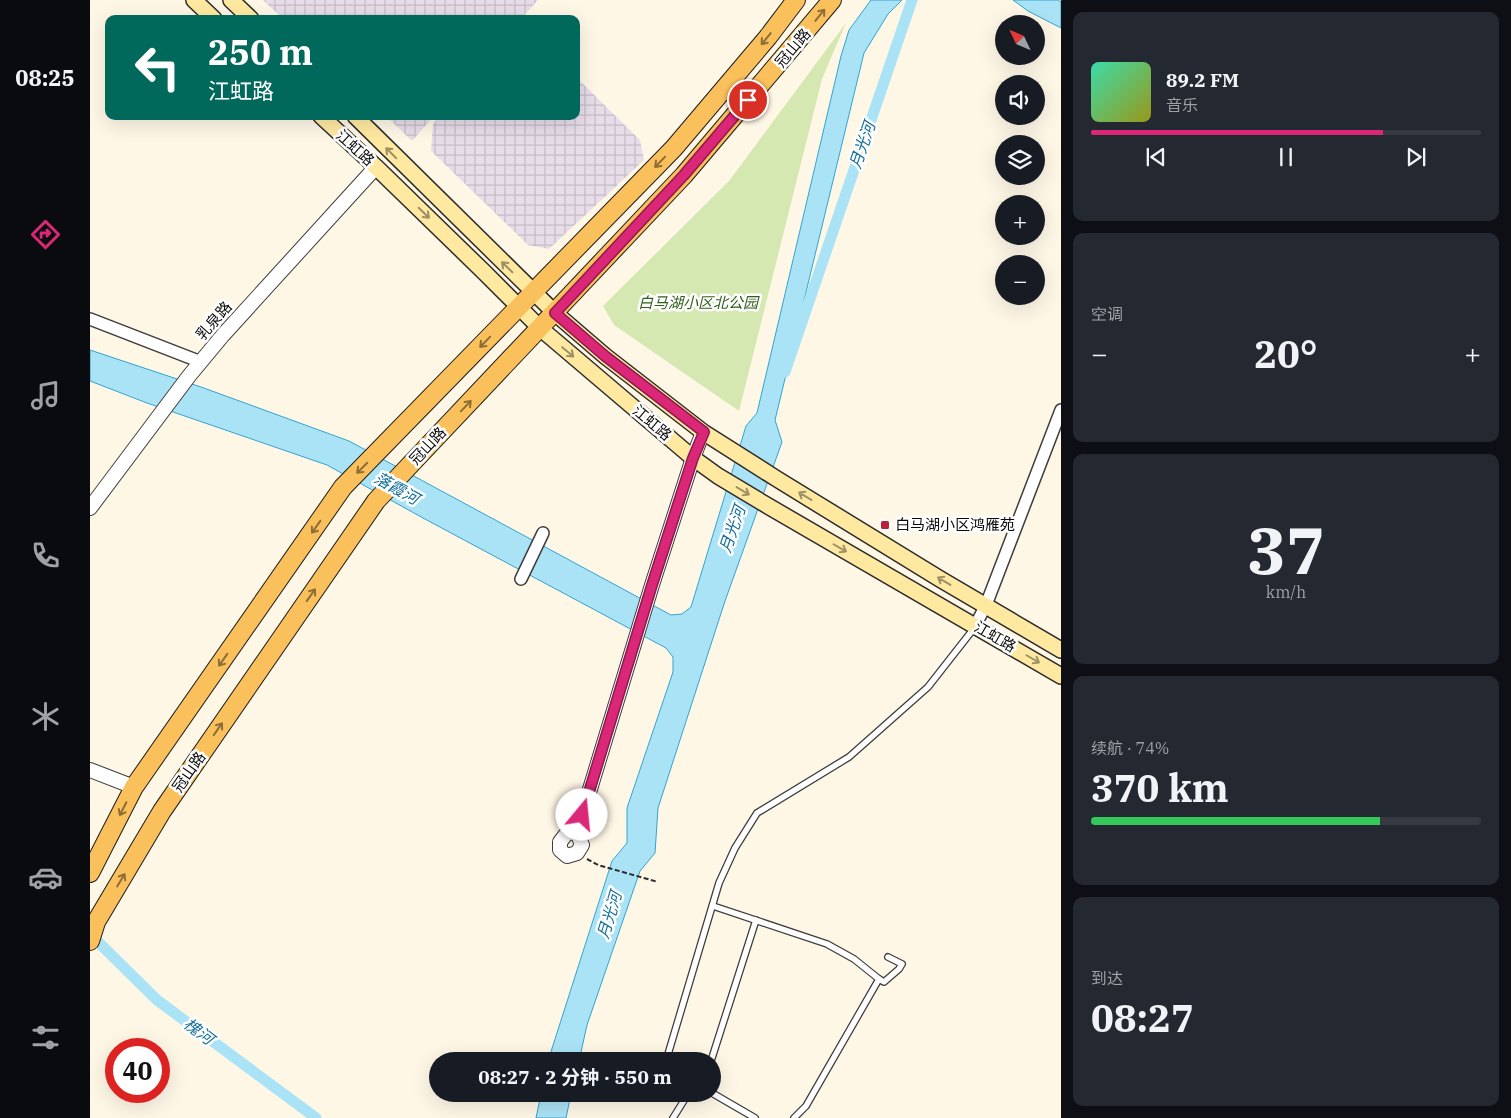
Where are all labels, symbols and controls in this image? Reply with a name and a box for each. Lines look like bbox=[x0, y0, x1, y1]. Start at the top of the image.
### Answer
one-way arrow bbox=[814, 9, 825, 22]
north arrow bbox=[995, 15, 1045, 65]
map controls bbox=[995, 15, 1045, 305]
street label: 冠山路 bbox=[771, 24, 814, 71]
text: 250 m bbox=[208, 29, 313, 75]
one-way arrow bbox=[760, 32, 771, 45]
icon: left bbox=[125, 35, 190, 100]
text: 08:25 bbox=[15, 63, 75, 92]
text: 89.2 FM bbox=[1166, 68, 1239, 92]
button: sound bbox=[995, 75, 1045, 125]
text: 江虹路 bbox=[208, 76, 274, 105]
pin bbox=[727, 79, 769, 121]
icon: arrive bbox=[734, 86, 762, 114]
text: 音乐 bbox=[1166, 95, 1198, 115]
water label: 月光河 bbox=[845, 116, 880, 171]
street label: 江虹路 bbox=[332, 126, 378, 170]
button: layers bbox=[995, 135, 1045, 185]
icon: previous bbox=[1142, 143, 1170, 171]
icon: pause bbox=[1272, 143, 1300, 171]
icon: next bbox=[1402, 143, 1430, 171]
one-way arrow bbox=[386, 147, 398, 159]
one-way arrow bbox=[654, 156, 666, 168]
button: + bbox=[995, 195, 1045, 245]
one-way arrow bbox=[418, 207, 430, 219]
icon: directions bbox=[28, 217, 63, 252]
button: − bbox=[995, 255, 1045, 305]
one-way arrow bbox=[501, 261, 513, 273]
park label: 白马湖小区北公园 bbox=[638, 293, 760, 312]
street label: 乳泉路 bbox=[192, 297, 236, 344]
text: 空调 bbox=[1091, 304, 1123, 324]
text: 20° bbox=[1254, 329, 1318, 378]
one-way arrow bbox=[479, 335, 491, 348]
text: − bbox=[1091, 335, 1108, 372]
text: + bbox=[1464, 335, 1481, 372]
one-way arrow bbox=[561, 346, 574, 358]
icon: music bbox=[28, 378, 63, 413]
one-way arrow bbox=[460, 399, 472, 412]
street label: 江虹路 bbox=[629, 401, 676, 444]
street label: 冠山路 bbox=[405, 423, 450, 469]
one-way arrow bbox=[356, 462, 368, 474]
water label: 落霞河 bbox=[371, 468, 425, 510]
one-way arrow bbox=[736, 485, 750, 496]
one-way arrow bbox=[799, 491, 813, 501]
water label: 月光河 bbox=[715, 500, 750, 555]
text: 37 bbox=[1247, 507, 1325, 592]
place label: 白马湖小区鸿雁苑 bbox=[895, 515, 1015, 534]
one-way arrow bbox=[311, 519, 321, 533]
marker: 白马湖小区鸿雁苑 bbox=[879, 519, 891, 531]
icon: phone bbox=[28, 538, 63, 573]
one-way arrow bbox=[833, 543, 848, 553]
one-way arrow bbox=[937, 575, 951, 585]
text: km/h bbox=[1266, 582, 1306, 602]
one-way arrow bbox=[306, 589, 316, 603]
street label: 江虹路 bbox=[971, 617, 1019, 656]
one-way arrow bbox=[218, 653, 228, 667]
one-way arrow bbox=[1025, 655, 1039, 665]
icon: climate bbox=[28, 699, 63, 734]
one-way arrow bbox=[213, 722, 223, 736]
text: 续航 · 74% bbox=[1091, 738, 1169, 758]
street label: 冠山路 bbox=[168, 748, 209, 796]
text: 370 km bbox=[1091, 763, 1229, 812]
position arrow bbox=[555, 788, 607, 840]
one-way arrow bbox=[118, 802, 128, 817]
icon: car bbox=[28, 860, 63, 895]
one-way arrow bbox=[116, 874, 126, 888]
water label: 月光河 bbox=[592, 886, 626, 941]
text: 到达 bbox=[1091, 968, 1123, 988]
text: 08:27 bbox=[1091, 993, 1194, 1042]
water label: 槐河 bbox=[180, 1013, 220, 1050]
icon: filters bbox=[28, 1020, 63, 1055]
speed limit sign: 40 bbox=[105, 1038, 170, 1103]
text: 08:27 · 2 分钟 · 550 m bbox=[478, 1065, 672, 1089]

